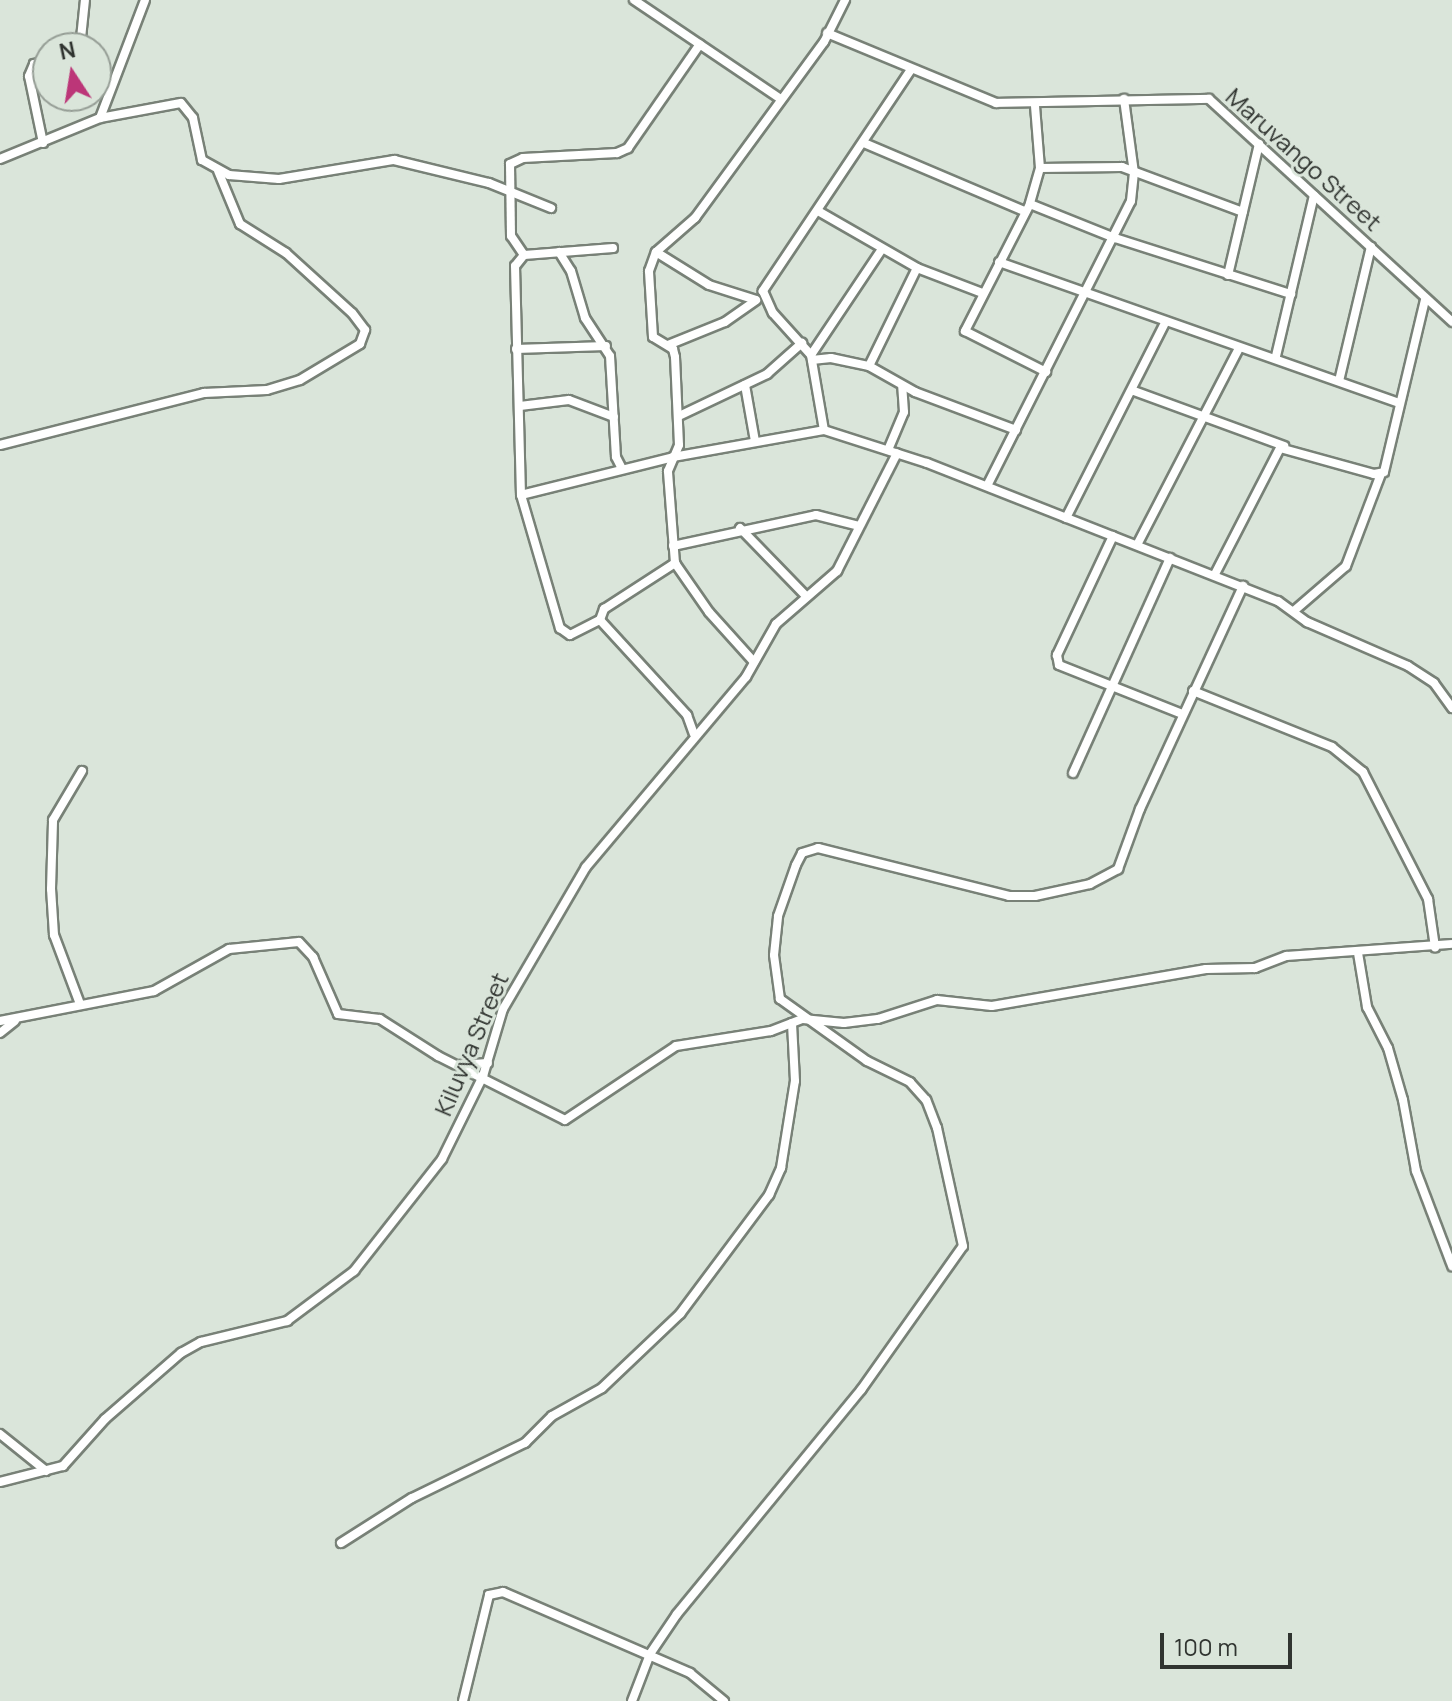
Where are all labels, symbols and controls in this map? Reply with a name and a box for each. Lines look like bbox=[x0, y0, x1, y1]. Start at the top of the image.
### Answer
north arrow bbox=[32, 32, 112, 112]
text: N bbox=[57, 34, 78, 67]
street label: Maruvango Street bbox=[1220, 82, 1388, 236]
street label: Kiluvya Street bbox=[428, 968, 514, 1120]
scale bar bbox=[1164, 1617, 1296, 1667]
text: 100 m bbox=[1174, 1630, 1238, 1663]

